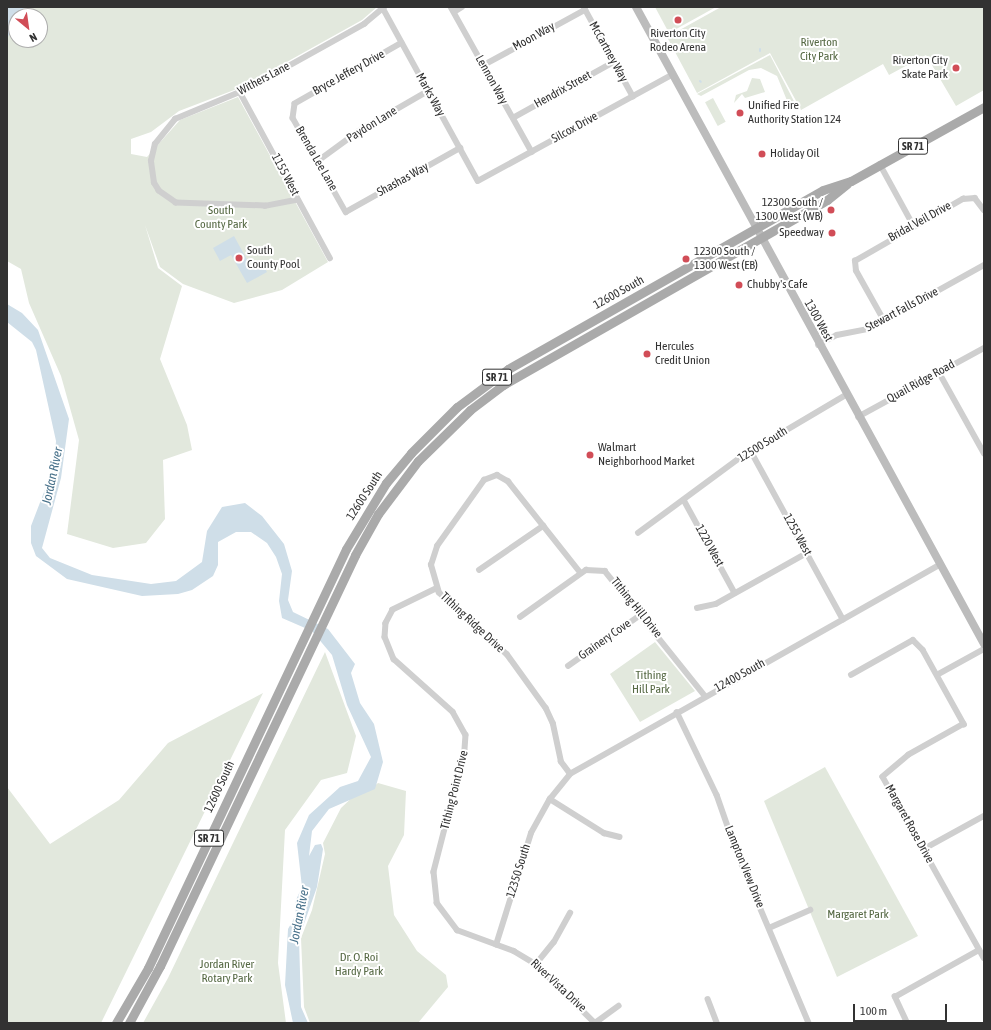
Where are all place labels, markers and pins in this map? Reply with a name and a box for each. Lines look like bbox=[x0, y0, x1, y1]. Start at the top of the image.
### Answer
marker: Riverton City Rodeo Arena bbox=[673, 15, 683, 25]
place label: Riverton City Rodeo Arena bbox=[650, 27, 706, 55]
place label: Riverton City Skate Park bbox=[893, 54, 948, 82]
marker: Riverton City Skate Park bbox=[951, 63, 961, 73]
place label: Unified Fire Authority Station 124 bbox=[748, 99, 841, 127]
marker: Unified Fire Authority Station 124 bbox=[735, 108, 745, 118]
place label: Holiday Oil bbox=[770, 147, 819, 161]
marker: Holiday Oil bbox=[757, 149, 767, 159]
place label: 12300 South / 1300 West (WB) bbox=[756, 196, 823, 224]
marker: 12300 South / 1300 West (WB) bbox=[826, 205, 836, 215]
place label: Speedway bbox=[779, 226, 824, 240]
marker: Speedway bbox=[827, 228, 837, 238]
place label: South County Pool bbox=[247, 244, 300, 272]
place label: 12300 South / 1300 West (EB) bbox=[694, 245, 758, 273]
marker: South County Pool bbox=[234, 253, 244, 263]
marker: 12300 South / 1300 West (EB) bbox=[681, 254, 691, 264]
place label: Chubby's Cafe bbox=[747, 278, 808, 292]
marker: Chubby's Cafe bbox=[734, 280, 744, 290]
place label: Hercules Credit Union bbox=[655, 340, 710, 368]
marker: Hercules Credit Union bbox=[642, 349, 652, 359]
place label: Walmart Neighborhood Market bbox=[598, 441, 695, 469]
marker: Walmart Neighborhood Market bbox=[585, 450, 595, 460]

